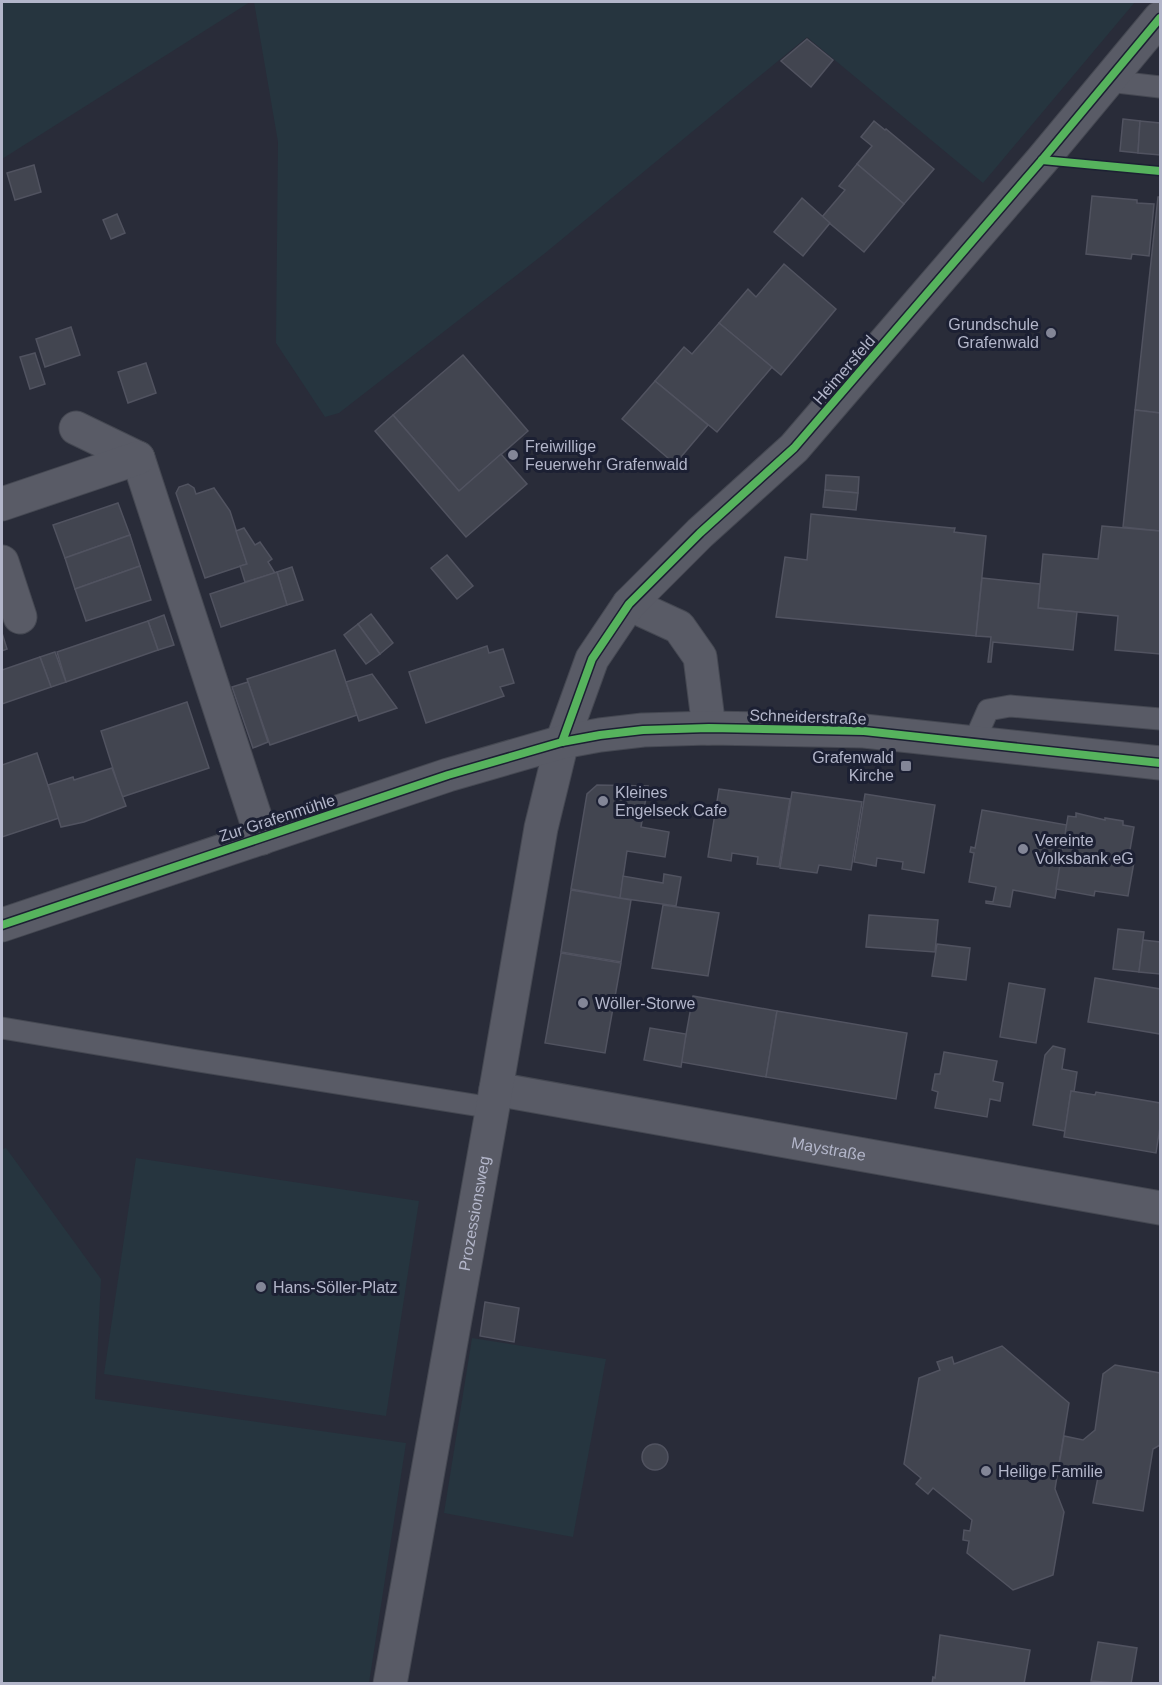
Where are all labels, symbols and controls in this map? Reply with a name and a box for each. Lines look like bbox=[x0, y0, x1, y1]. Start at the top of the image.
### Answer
place label: Grundschule Grafenwald bbox=[948, 316, 1039, 351]
marker: Grundschule Grafenwald bbox=[1044, 326, 1058, 340]
street label: Heimersfeld bbox=[810, 332, 878, 408]
place label: Freiwillige Feuerwehr Grafenwald bbox=[525, 438, 688, 473]
marker: Freiwillige Feuerwehr Grafenwald bbox=[506, 448, 520, 462]
street label: Schneiderstraße bbox=[749, 706, 867, 728]
place label: Grafenwald Kirche bbox=[812, 749, 894, 784]
marker: Grafenwald Kirche bbox=[899, 759, 913, 773]
place label: Kleines Engelseck Cafe bbox=[615, 784, 727, 819]
street label: Zur Grafenmühle bbox=[217, 791, 337, 845]
marker: Kleines Engelseck Cafe bbox=[596, 794, 610, 808]
place label: Vereinte Volksbank eG bbox=[1035, 832, 1134, 867]
marker: Vereinte Volksbank eG bbox=[1016, 842, 1030, 856]
place label: Wöller-Storwe bbox=[595, 995, 696, 1012]
marker: Wöller-Storwe bbox=[576, 996, 590, 1010]
street label: Maystraße bbox=[790, 1134, 868, 1164]
street label: Prozessionsweg bbox=[455, 1155, 492, 1272]
place label: Hans-Söller-Platz bbox=[273, 1279, 397, 1296]
marker: Hans-Söller-Platz bbox=[254, 1280, 268, 1294]
place label: Heilige Familie bbox=[998, 1463, 1103, 1480]
marker: Heilige Familie bbox=[979, 1464, 993, 1478]

